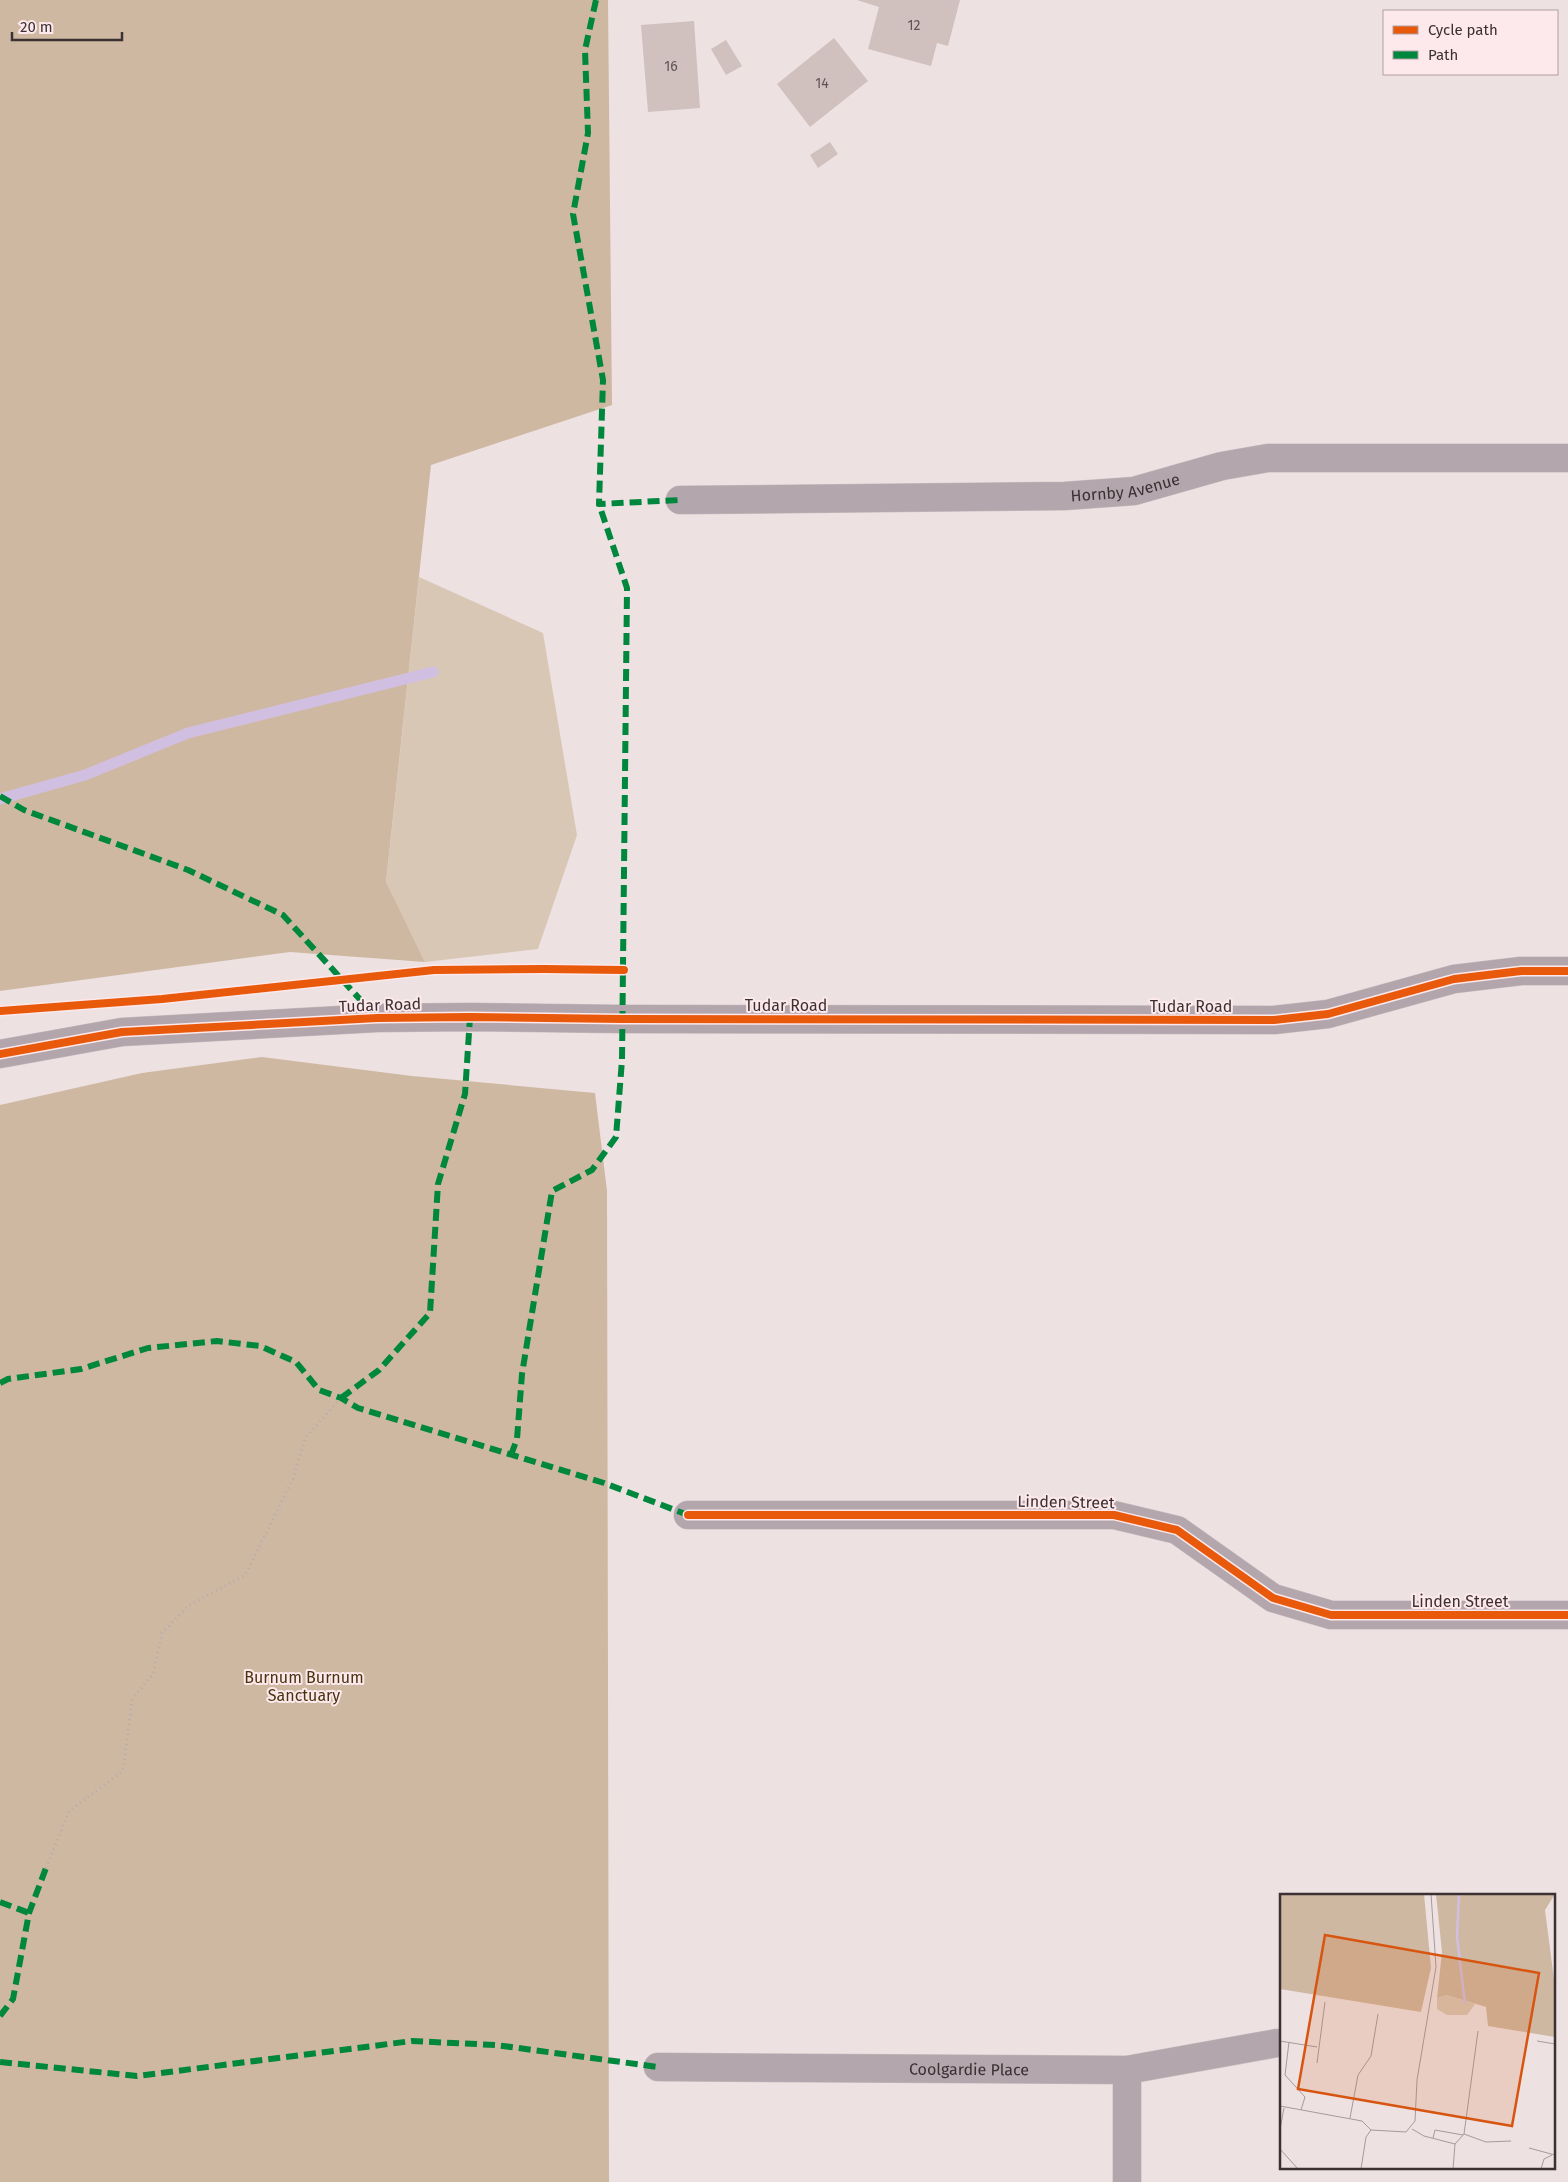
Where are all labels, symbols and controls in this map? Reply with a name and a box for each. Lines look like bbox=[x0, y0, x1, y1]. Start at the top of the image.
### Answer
scale bar bbox=[12, 10, 122, 42]
legend bbox=[1383, 10, 1558, 75]
house number: 12 bbox=[908, 17, 921, 34]
text: 20 m bbox=[20, 18, 53, 36]
text: Cycle path bbox=[1428, 21, 1498, 39]
text: Path bbox=[1428, 46, 1458, 64]
house number: 16 bbox=[664, 58, 678, 75]
house number: 14 bbox=[815, 75, 829, 92]
street label: Hornby Avenue bbox=[1070, 469, 1182, 505]
street label: Tudar Road bbox=[338, 994, 422, 1016]
street label: Tudar Road bbox=[745, 996, 827, 1015]
street label: Tudar Road bbox=[1150, 997, 1232, 1016]
street label: Linden Street bbox=[1017, 1492, 1115, 1512]
street label: Linden Street bbox=[1411, 1592, 1509, 1611]
park label: Burnum Burnum Sanctuary bbox=[244, 1668, 364, 1705]
inset map bbox=[1280, 1894, 1556, 2170]
street label: Coolgardie Place bbox=[909, 2059, 1029, 2079]

